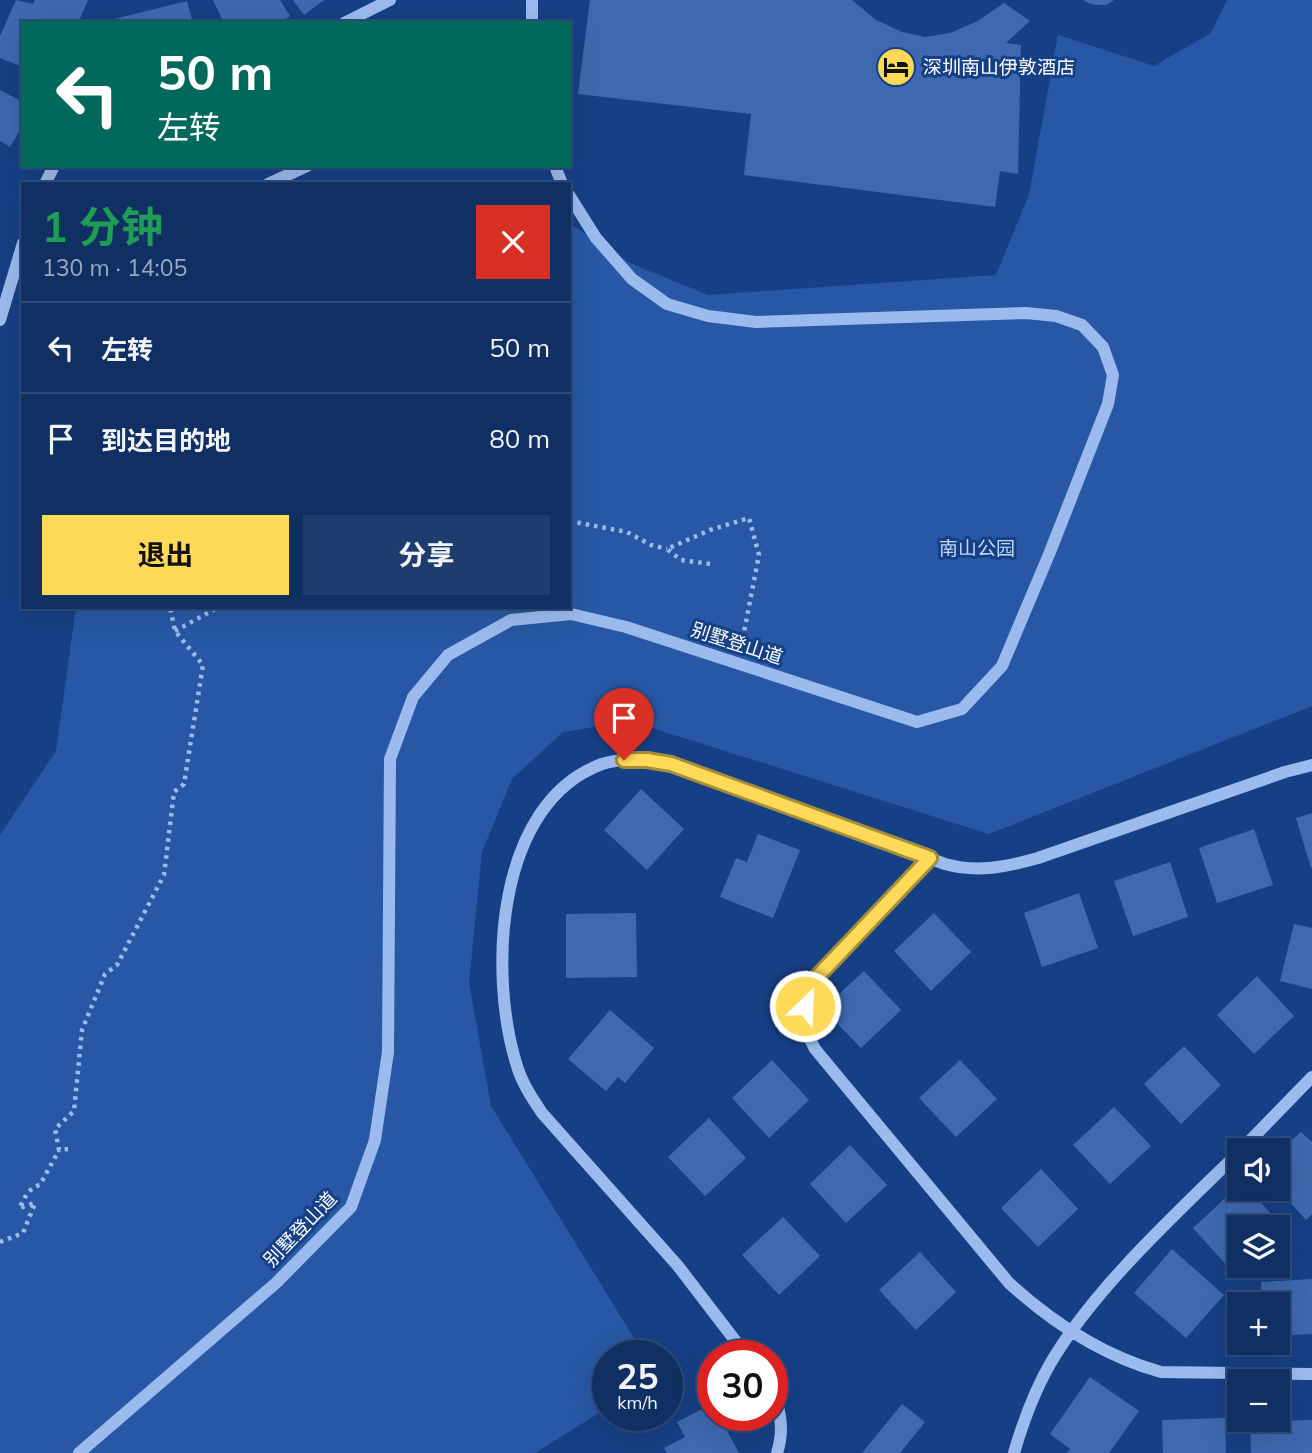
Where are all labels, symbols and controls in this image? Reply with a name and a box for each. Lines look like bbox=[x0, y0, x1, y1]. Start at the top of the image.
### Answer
text: 50 m bbox=[157, 41, 273, 102]
hotel icon: 深圳南山伊敦酒店 bbox=[875, 46, 917, 88]
icon: left bbox=[42, 49, 133, 140]
place label: 深圳南山伊敦酒店 bbox=[923, 55, 1075, 79]
text: 左转 bbox=[157, 107, 221, 147]
text: 1 分钟 bbox=[42, 200, 163, 253]
button: close bbox=[476, 205, 550, 279]
text: 130 m · 14:05 bbox=[42, 253, 187, 282]
icon: left bbox=[42, 329, 80, 367]
text: 50 m bbox=[489, 331, 550, 364]
text: 左转 bbox=[101, 333, 153, 366]
icon: arrive bbox=[42, 420, 80, 458]
text: 80 m bbox=[489, 422, 550, 455]
text: 到达目的地 bbox=[101, 424, 231, 457]
button: 退出 bbox=[42, 515, 289, 595]
button: 分享 bbox=[303, 515, 550, 595]
park label: 南山公园 bbox=[939, 536, 1015, 560]
street label: 别墅登山道 bbox=[688, 617, 786, 669]
pin bbox=[594, 688, 654, 760]
icon: arrive bbox=[605, 699, 643, 737]
position arrow bbox=[768, 969, 842, 1043]
map controls bbox=[1227, 1138, 1290, 1432]
button: sound bbox=[1227, 1138, 1290, 1201]
street label: 别墅登山道 bbox=[258, 1186, 342, 1272]
button: layers bbox=[1227, 1215, 1290, 1278]
button: + bbox=[1227, 1292, 1290, 1355]
speed limit sign: 30 bbox=[697, 1340, 788, 1431]
text: 25 bbox=[616, 1354, 659, 1398]
button: − bbox=[1227, 1369, 1290, 1432]
text: km/h bbox=[617, 1391, 658, 1414]

